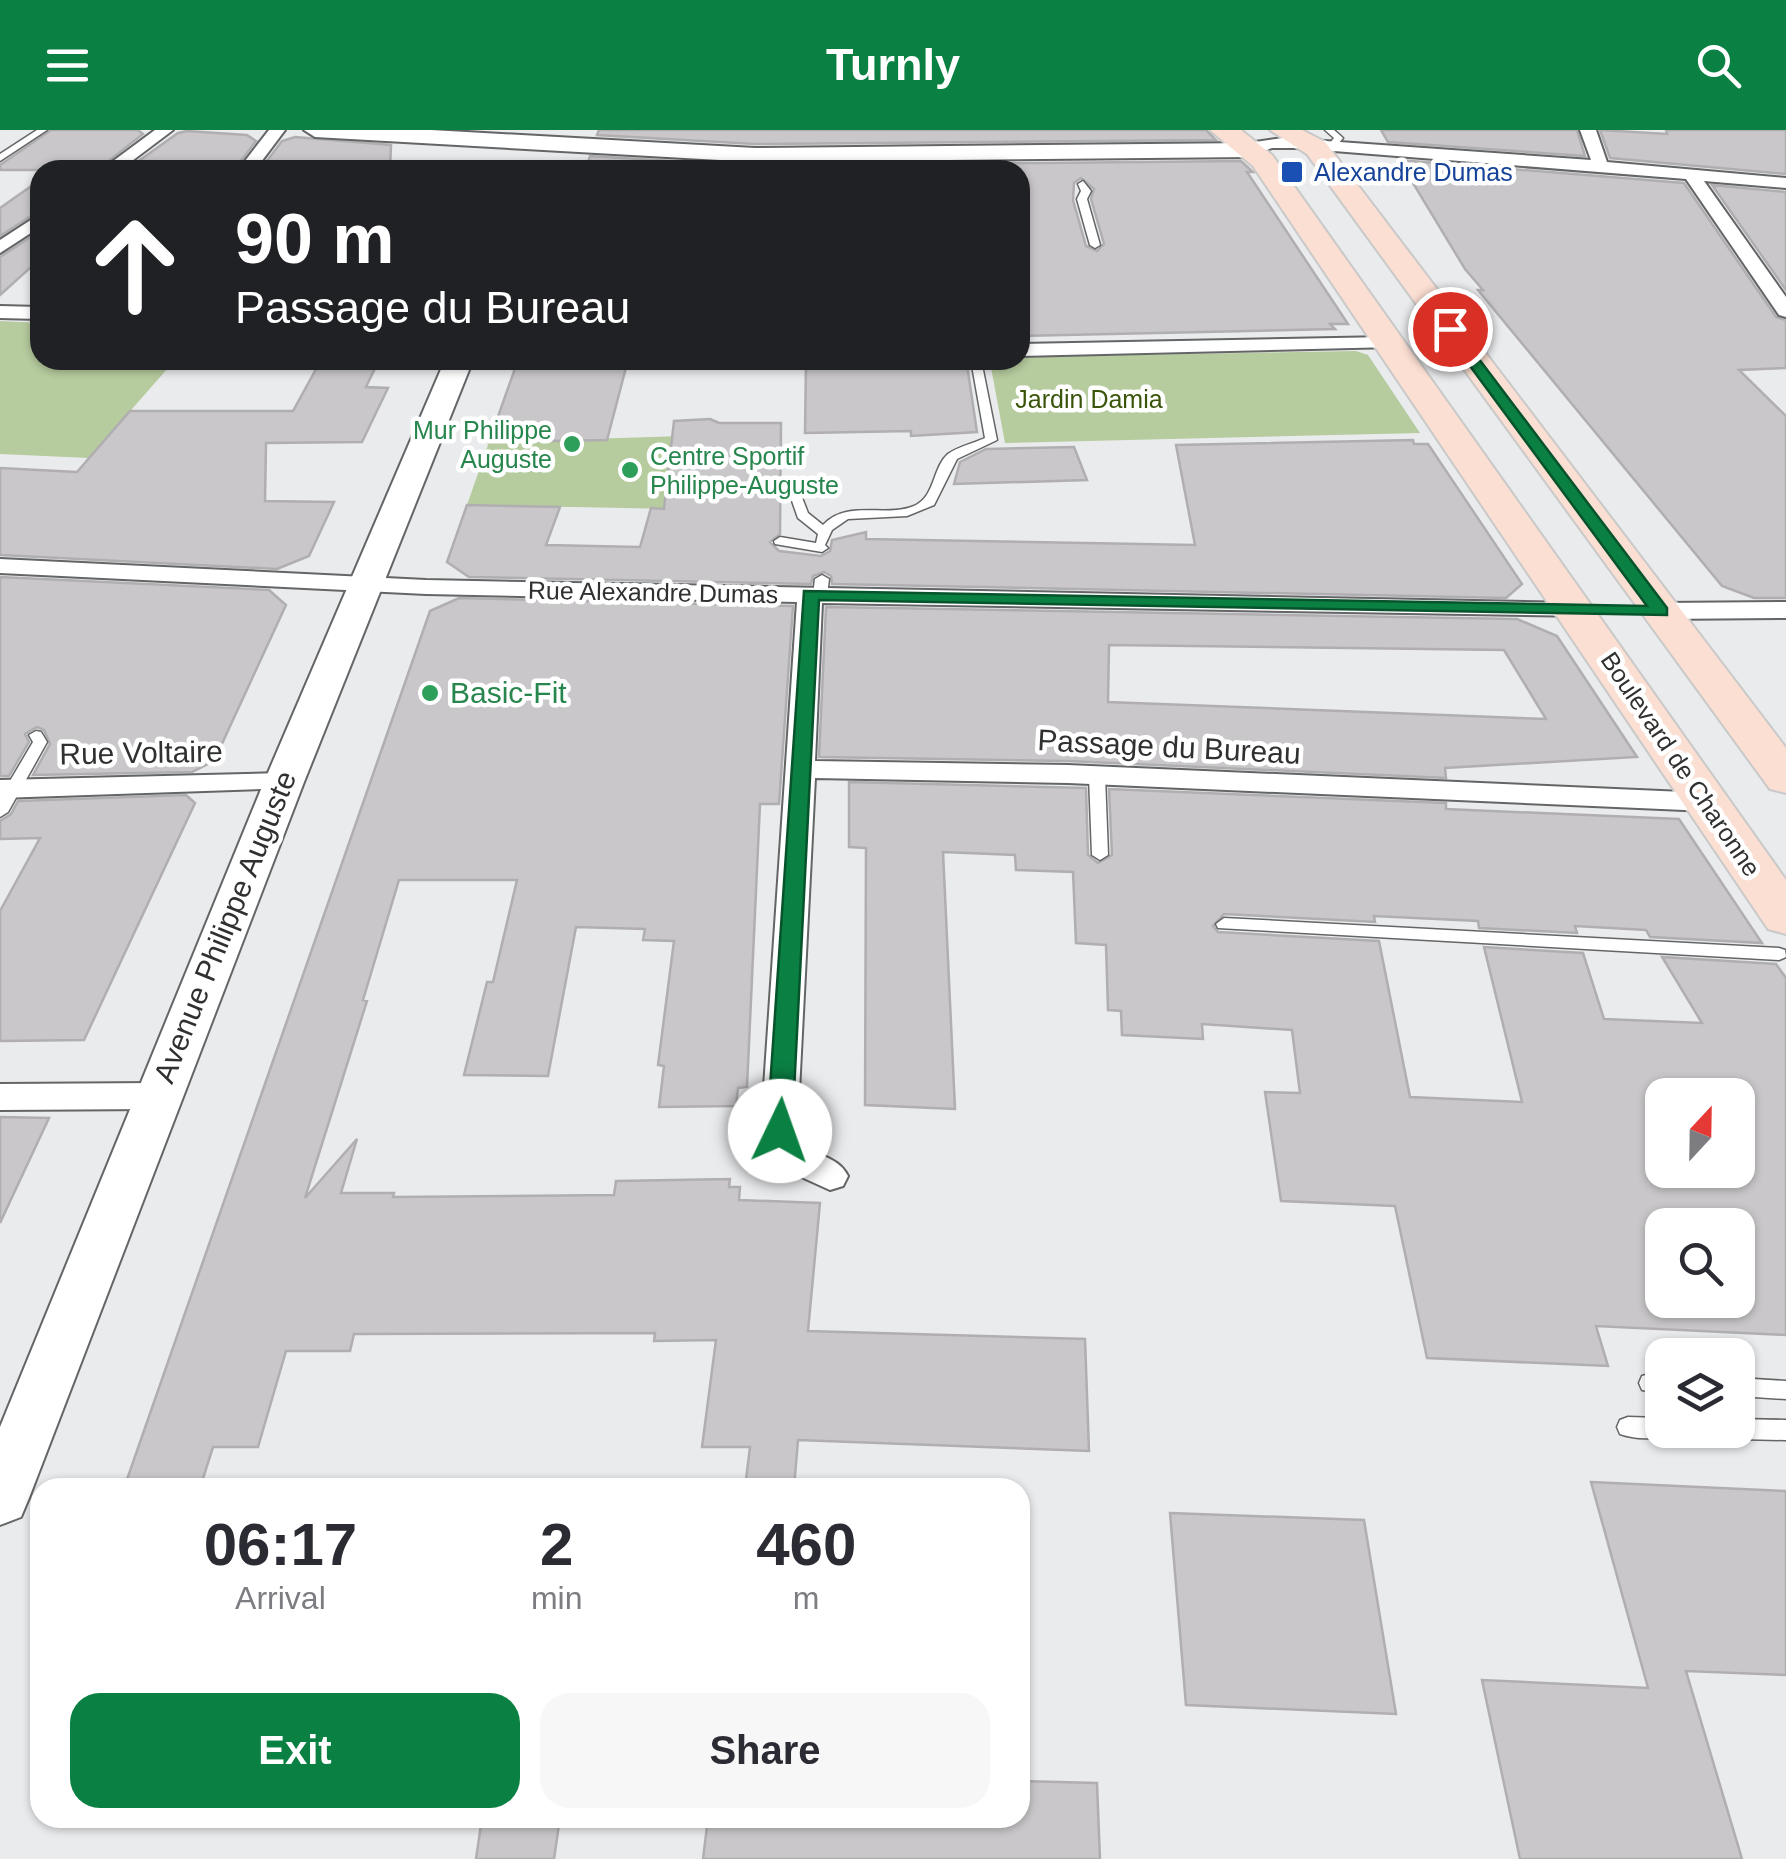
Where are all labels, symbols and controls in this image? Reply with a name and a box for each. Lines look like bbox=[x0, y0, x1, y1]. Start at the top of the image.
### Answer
icon: menu bbox=[40, 38, 95, 93]
icon: search bbox=[1691, 38, 1746, 93]
text: Turnly bbox=[826, 39, 960, 90]
place label: Alexandre Dumas bbox=[1314, 158, 1513, 186]
marker: Alexandre Dumas bbox=[1279, 159, 1305, 185]
icon: ahead bbox=[70, 200, 200, 330]
text: 90 m bbox=[235, 200, 395, 278]
text: Passage du Bureau bbox=[235, 282, 630, 333]
pin bbox=[1408, 287, 1493, 372]
icon: arrive bbox=[1423, 302, 1478, 357]
park label: Jardin Damia bbox=[1015, 385, 1163, 413]
place label: Mur Philippe Auguste bbox=[413, 416, 552, 473]
marker: Mur Philippe Auguste bbox=[561, 433, 583, 455]
place label: Centre Sportif Philippe-Auguste bbox=[650, 442, 839, 499]
marker: Centre Sportif Philippe-Auguste bbox=[619, 459, 641, 481]
street label: Rue Alexandre Dumas bbox=[528, 576, 778, 608]
street label: Boulevard de Charonne bbox=[1596, 647, 1766, 881]
place label: Basic-Fit bbox=[450, 676, 567, 709]
marker: Basic-Fit bbox=[419, 682, 441, 704]
street label: Passage du Bureau bbox=[1037, 723, 1301, 770]
street label: Rue Voltaire bbox=[59, 735, 223, 770]
street label: Avenue Philippe Auguste bbox=[147, 766, 302, 1087]
north arrow bbox=[1645, 1078, 1755, 1188]
map controls bbox=[1645, 1078, 1755, 1448]
position arrow bbox=[728, 1079, 832, 1183]
button: search bbox=[1645, 1208, 1755, 1318]
button: layers bbox=[1645, 1338, 1755, 1448]
text: 06:17 bbox=[204, 1511, 357, 1578]
text: 2 bbox=[540, 1511, 573, 1578]
text: 460 bbox=[756, 1511, 856, 1578]
text: Arrival bbox=[235, 1580, 326, 1616]
text: min bbox=[531, 1580, 582, 1616]
text: m bbox=[793, 1580, 820, 1616]
button: Exit bbox=[70, 1693, 520, 1808]
button: Share bbox=[540, 1693, 990, 1808]

